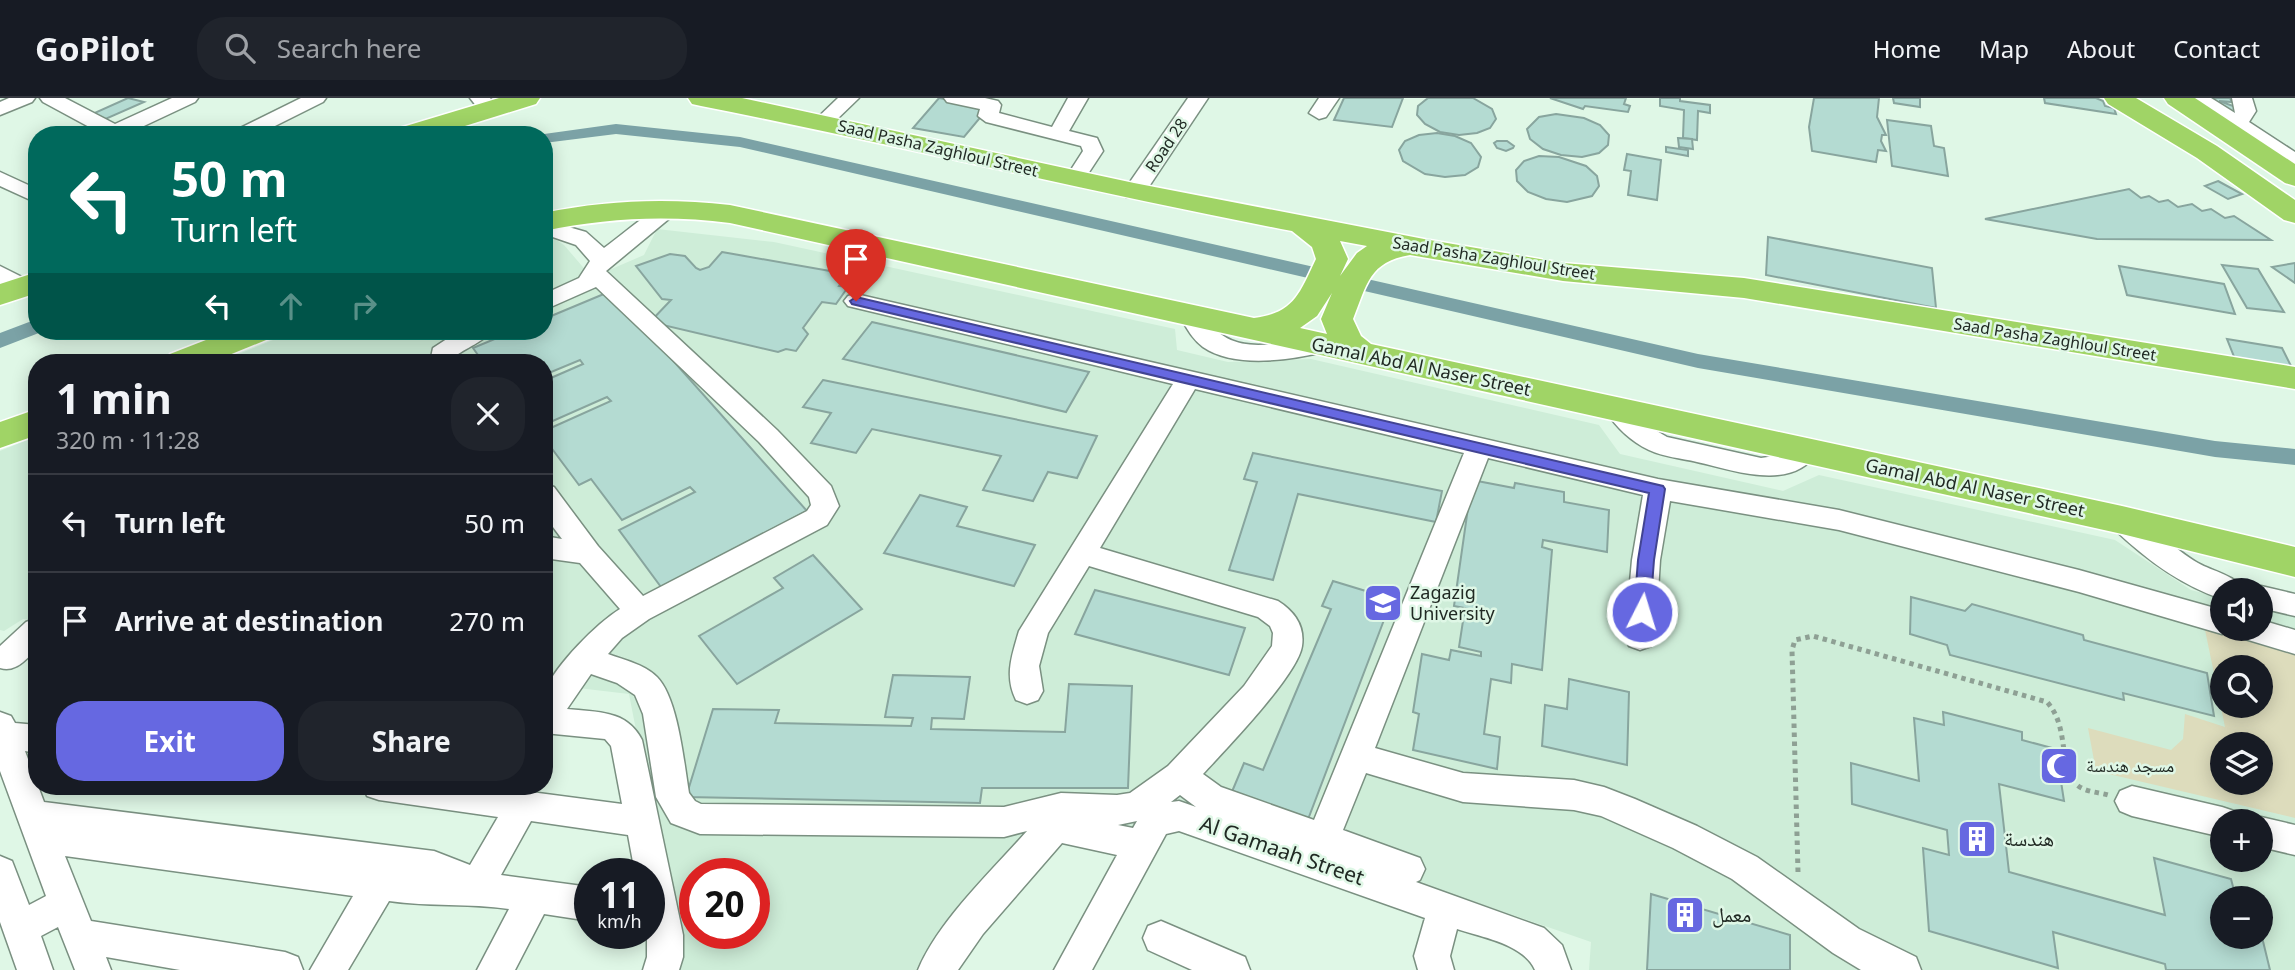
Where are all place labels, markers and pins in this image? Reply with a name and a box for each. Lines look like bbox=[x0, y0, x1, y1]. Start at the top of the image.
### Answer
pin bbox=[826, 229, 886, 301]
place label: Zagazig University bbox=[1410, 580, 1495, 625]
school or university icon: Zagazig University bbox=[1362, 582, 1404, 624]
mosque icon: مسجد هندسة bbox=[2038, 745, 2080, 787]
place label: مسجد هندسة bbox=[2086, 753, 2174, 777]
building icon: هندسة bbox=[1956, 818, 1998, 860]
place label: هندسة bbox=[2004, 824, 2054, 852]
building icon: معمل bbox=[1664, 894, 1706, 936]
place label: معمل bbox=[1712, 900, 1751, 928]

